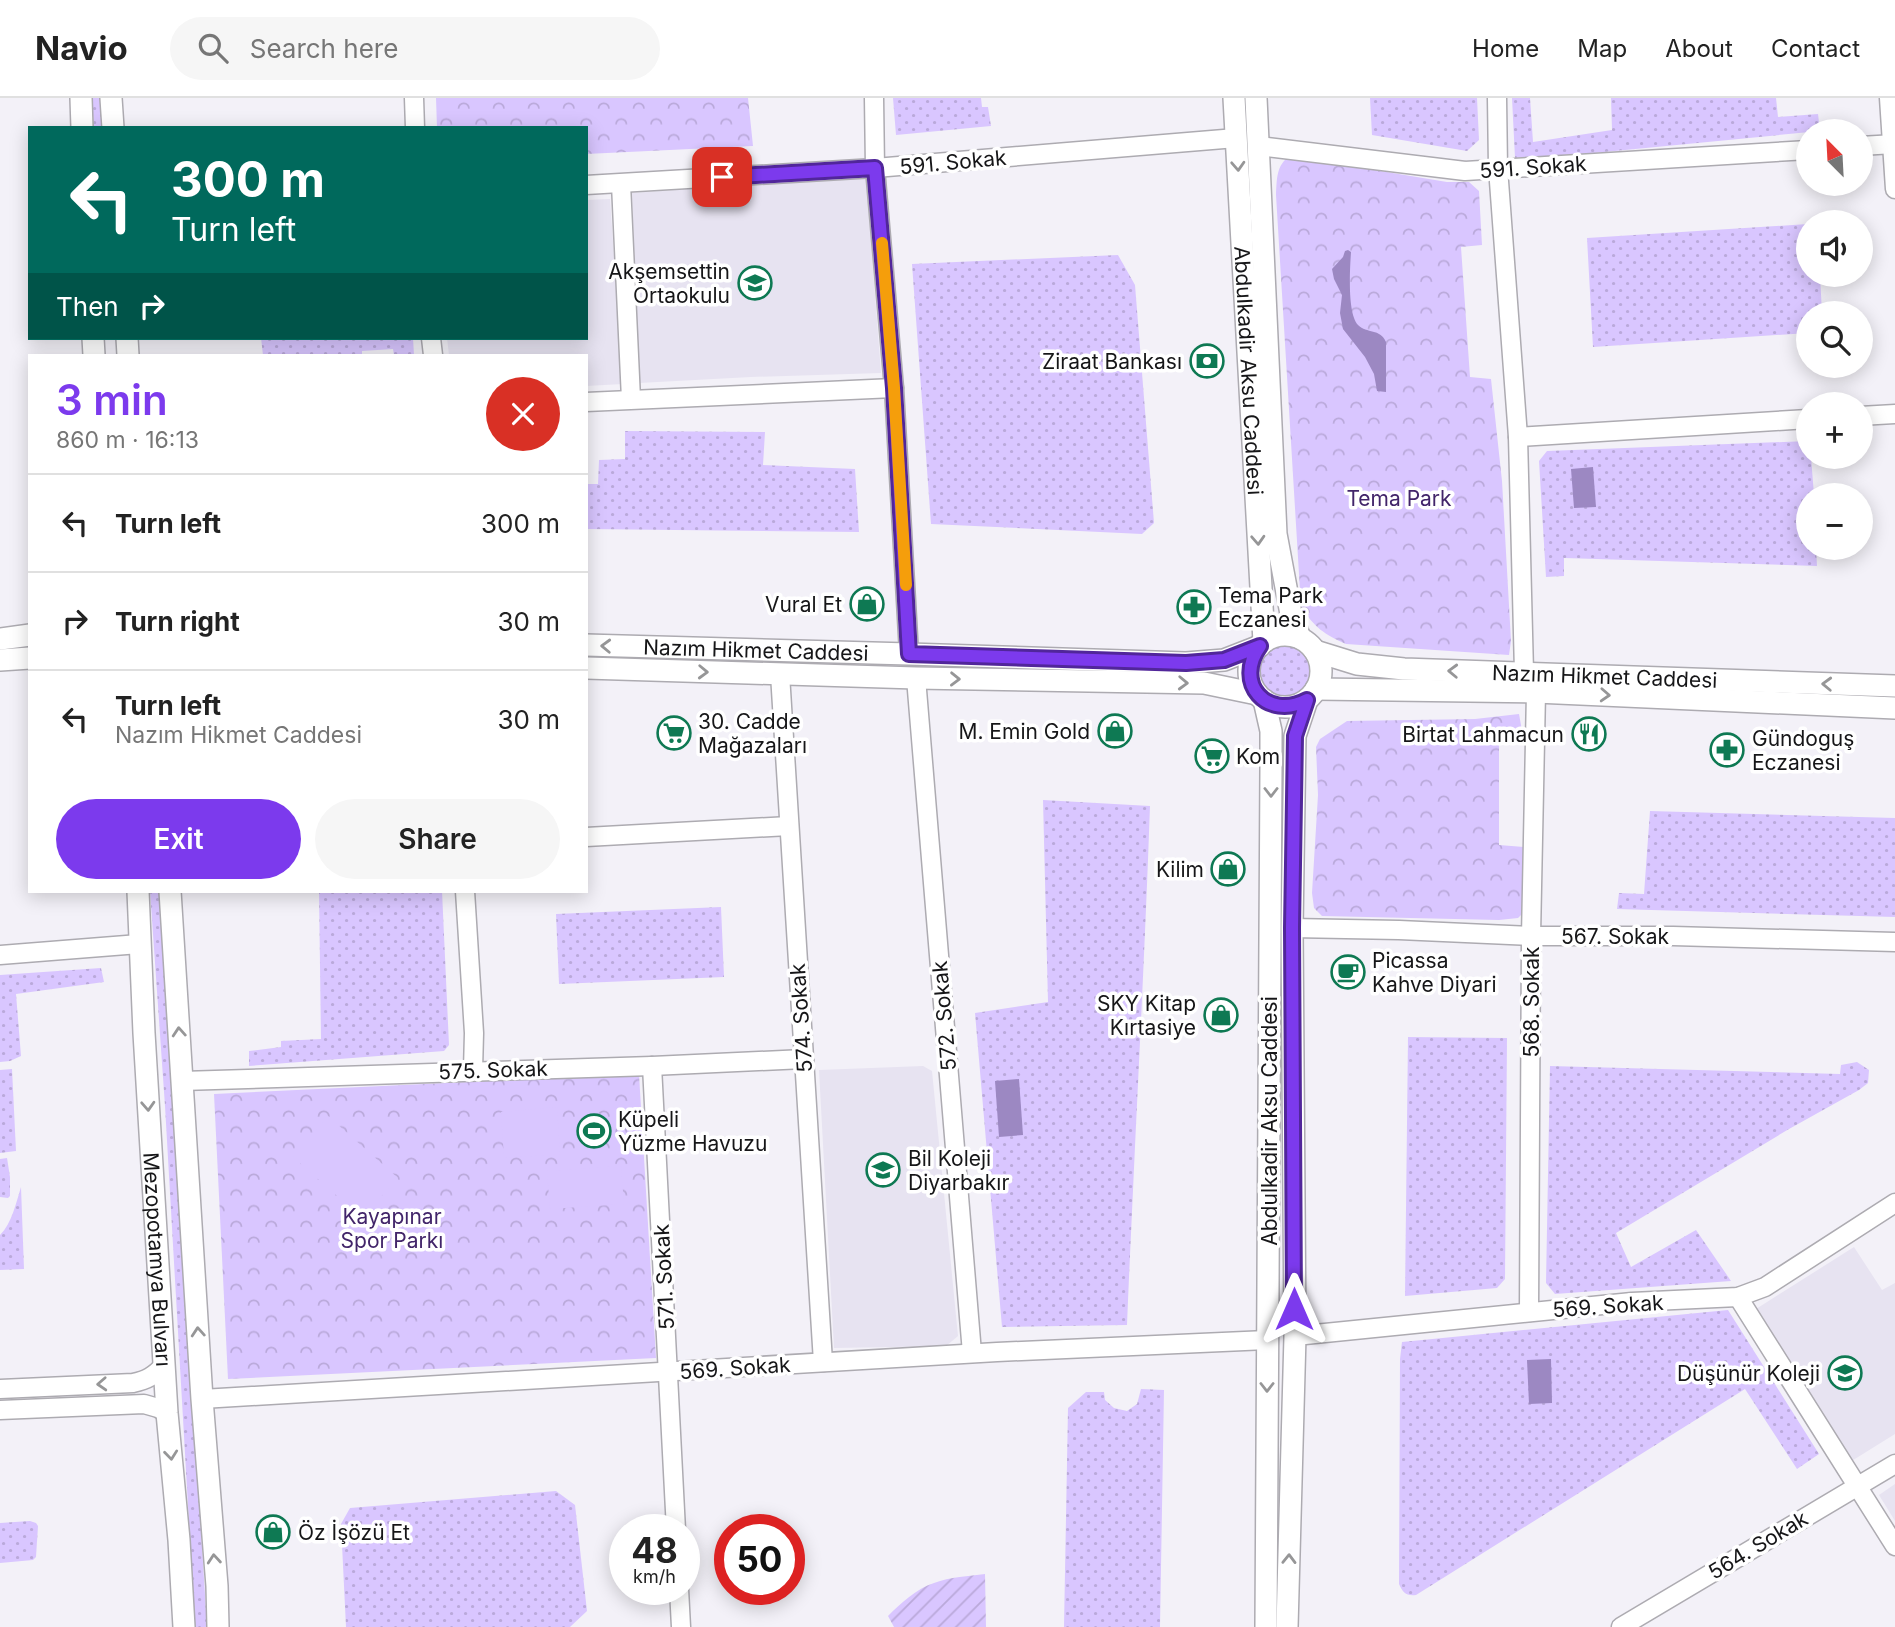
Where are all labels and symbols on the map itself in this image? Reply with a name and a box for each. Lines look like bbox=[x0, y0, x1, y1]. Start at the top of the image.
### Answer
north arrow bbox=[1796, 119, 1872, 196]
street label: 591. Sokak bbox=[899, 145, 1008, 179]
pin bbox=[692, 147, 752, 207]
street label: 591. Sokak bbox=[1479, 151, 1588, 183]
one-way arrow bbox=[1230, 161, 1245, 172]
street label: Abdulkadir Aksu Caddesi bbox=[1230, 245, 1268, 496]
place label: Akşemsettin Ortaokulu bbox=[608, 259, 730, 308]
school or university icon: Akşemsettin Ortaokulu bbox=[736, 264, 774, 302]
bank icon: Ziraat Bankası bbox=[1188, 342, 1226, 380]
place label: Ziraat Bankası bbox=[1042, 349, 1182, 374]
park label: Tema Park bbox=[1346, 486, 1452, 511]
one-way arrow bbox=[1251, 535, 1266, 546]
place label: Tema Park Eczanesi bbox=[1218, 583, 1324, 632]
shop icon: Vural Et bbox=[848, 585, 886, 623]
pharmacy icon: Tema Park Eczanesi bbox=[1175, 588, 1213, 626]
place label: Vural Et bbox=[765, 592, 842, 617]
street label: Nazım Hikmet Caddesi bbox=[643, 634, 869, 665]
one-way arrow bbox=[601, 638, 612, 653]
street label: Nazım Hikmet Caddesi bbox=[1491, 660, 1718, 692]
one-way arrow bbox=[698, 664, 709, 679]
one-way arrow bbox=[1447, 664, 1458, 679]
one-way arrow bbox=[950, 671, 961, 686]
one-way arrow bbox=[1178, 675, 1189, 690]
one-way arrow bbox=[1821, 676, 1832, 691]
one-way arrow bbox=[1600, 688, 1611, 703]
place label: 30. Cadde Mağazaları bbox=[698, 709, 807, 758]
shop icon: M. Emin Gold bbox=[1096, 712, 1134, 750]
supermarket icon: 30. Cadde Mağazaları bbox=[655, 714, 693, 752]
restaurant icon: Birtat Lahmacun bbox=[1570, 715, 1608, 753]
place label: M. Emin Gold bbox=[958, 719, 1090, 744]
place label: Birtat Lahmacun bbox=[1402, 722, 1564, 747]
place label: Gündoguş Eczanesi bbox=[1752, 726, 1854, 775]
pharmacy icon: Gündoguş Eczanesi bbox=[1708, 731, 1746, 769]
supermarket icon: Kom bbox=[1193, 737, 1231, 775]
place label: Kom bbox=[1236, 744, 1280, 769]
one-way arrow bbox=[1263, 788, 1279, 798]
shop icon: Kilim bbox=[1209, 850, 1247, 888]
place label: Kilim bbox=[1156, 857, 1204, 882]
street label: 567. Sokak bbox=[1561, 924, 1669, 949]
street label: 568. Sokak bbox=[1519, 946, 1544, 1058]
place label: Picassa Kahve Diyari bbox=[1372, 948, 1497, 997]
cafe icon: Picassa Kahve Diyari bbox=[1329, 953, 1367, 991]
street label: 572. Sokak bbox=[927, 959, 961, 1072]
street label: 574. Sokak bbox=[785, 962, 817, 1073]
place label: SKY Kitap Kırtasiye bbox=[1097, 991, 1196, 1040]
shop icon: SKY Kitap Kırtasiye bbox=[1202, 996, 1240, 1034]
street label: Abdulkadir Aksu Caddesi bbox=[1257, 996, 1282, 1246]
one-way arrow bbox=[171, 1026, 186, 1037]
street label: 575. Sokak bbox=[438, 1056, 549, 1084]
one-way arrow bbox=[140, 1101, 155, 1112]
place label: Küpeli Yüzme Havuzu bbox=[618, 1107, 767, 1156]
sports icon: Küpeli Yüzme Havuzu bbox=[575, 1112, 613, 1150]
place label: Bil Koleji Diyarbakır bbox=[908, 1146, 1009, 1195]
school or university icon: Bil Koleji Diyarbakır bbox=[864, 1151, 902, 1189]
street label: Mezopotamya Bulvarı bbox=[139, 1152, 177, 1367]
park label: Kayapınar Spor Parkı bbox=[341, 1204, 443, 1253]
street label: 571. Sokak bbox=[649, 1223, 679, 1331]
position arrow bbox=[1257, 1272, 1331, 1346]
street label: 569. Sokak bbox=[1552, 1290, 1665, 1322]
one-way arrow bbox=[191, 1326, 206, 1337]
street label: 569. Sokak bbox=[679, 1352, 792, 1384]
school or university icon: Düşünür Koleji bbox=[1826, 1354, 1864, 1392]
place label: Düşünür Koleji bbox=[1677, 1361, 1820, 1386]
one-way arrow bbox=[96, 1377, 107, 1392]
one-way arrow bbox=[1259, 1383, 1275, 1393]
one-way arrow bbox=[163, 1449, 178, 1461]
street label: 564. Sokak bbox=[1704, 1505, 1813, 1584]
shop icon: Öz İşözü Et bbox=[254, 1513, 292, 1551]
speed limit sign: 50 bbox=[714, 1514, 805, 1605]
place label: Öz İşözü Et bbox=[298, 1519, 410, 1545]
one-way arrow bbox=[207, 1553, 222, 1564]
one-way arrow bbox=[1281, 1553, 1297, 1564]

